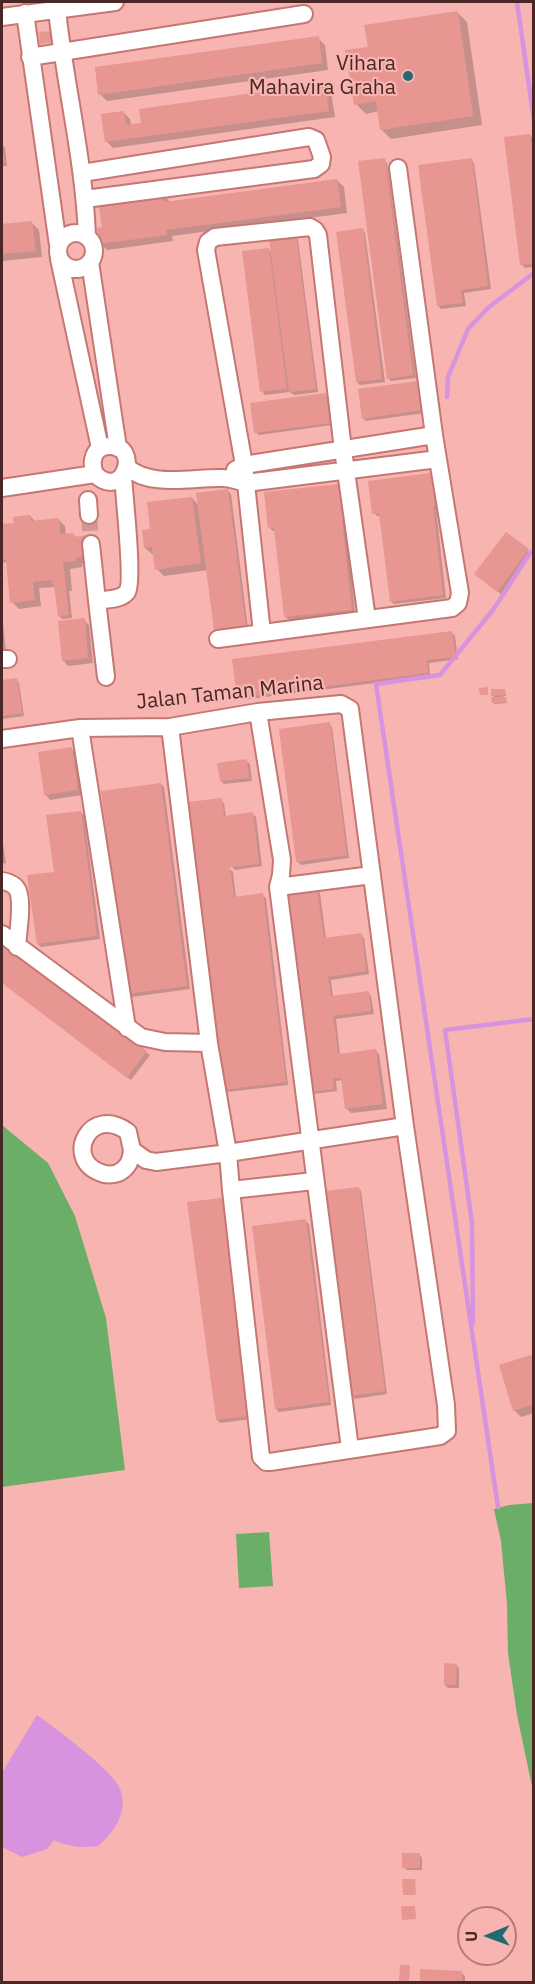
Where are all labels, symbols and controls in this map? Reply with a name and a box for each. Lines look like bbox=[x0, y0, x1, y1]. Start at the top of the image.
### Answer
place label: Vihara Mahavira Graha bbox=[249, 51, 396, 101]
marker: Vihara Mahavira Graha bbox=[401, 69, 415, 83]
street label: Jalan Taman Marina bbox=[135, 671, 325, 715]
north arrow bbox=[457, 1906, 517, 1966]
text: U bbox=[461, 1931, 481, 1942]

